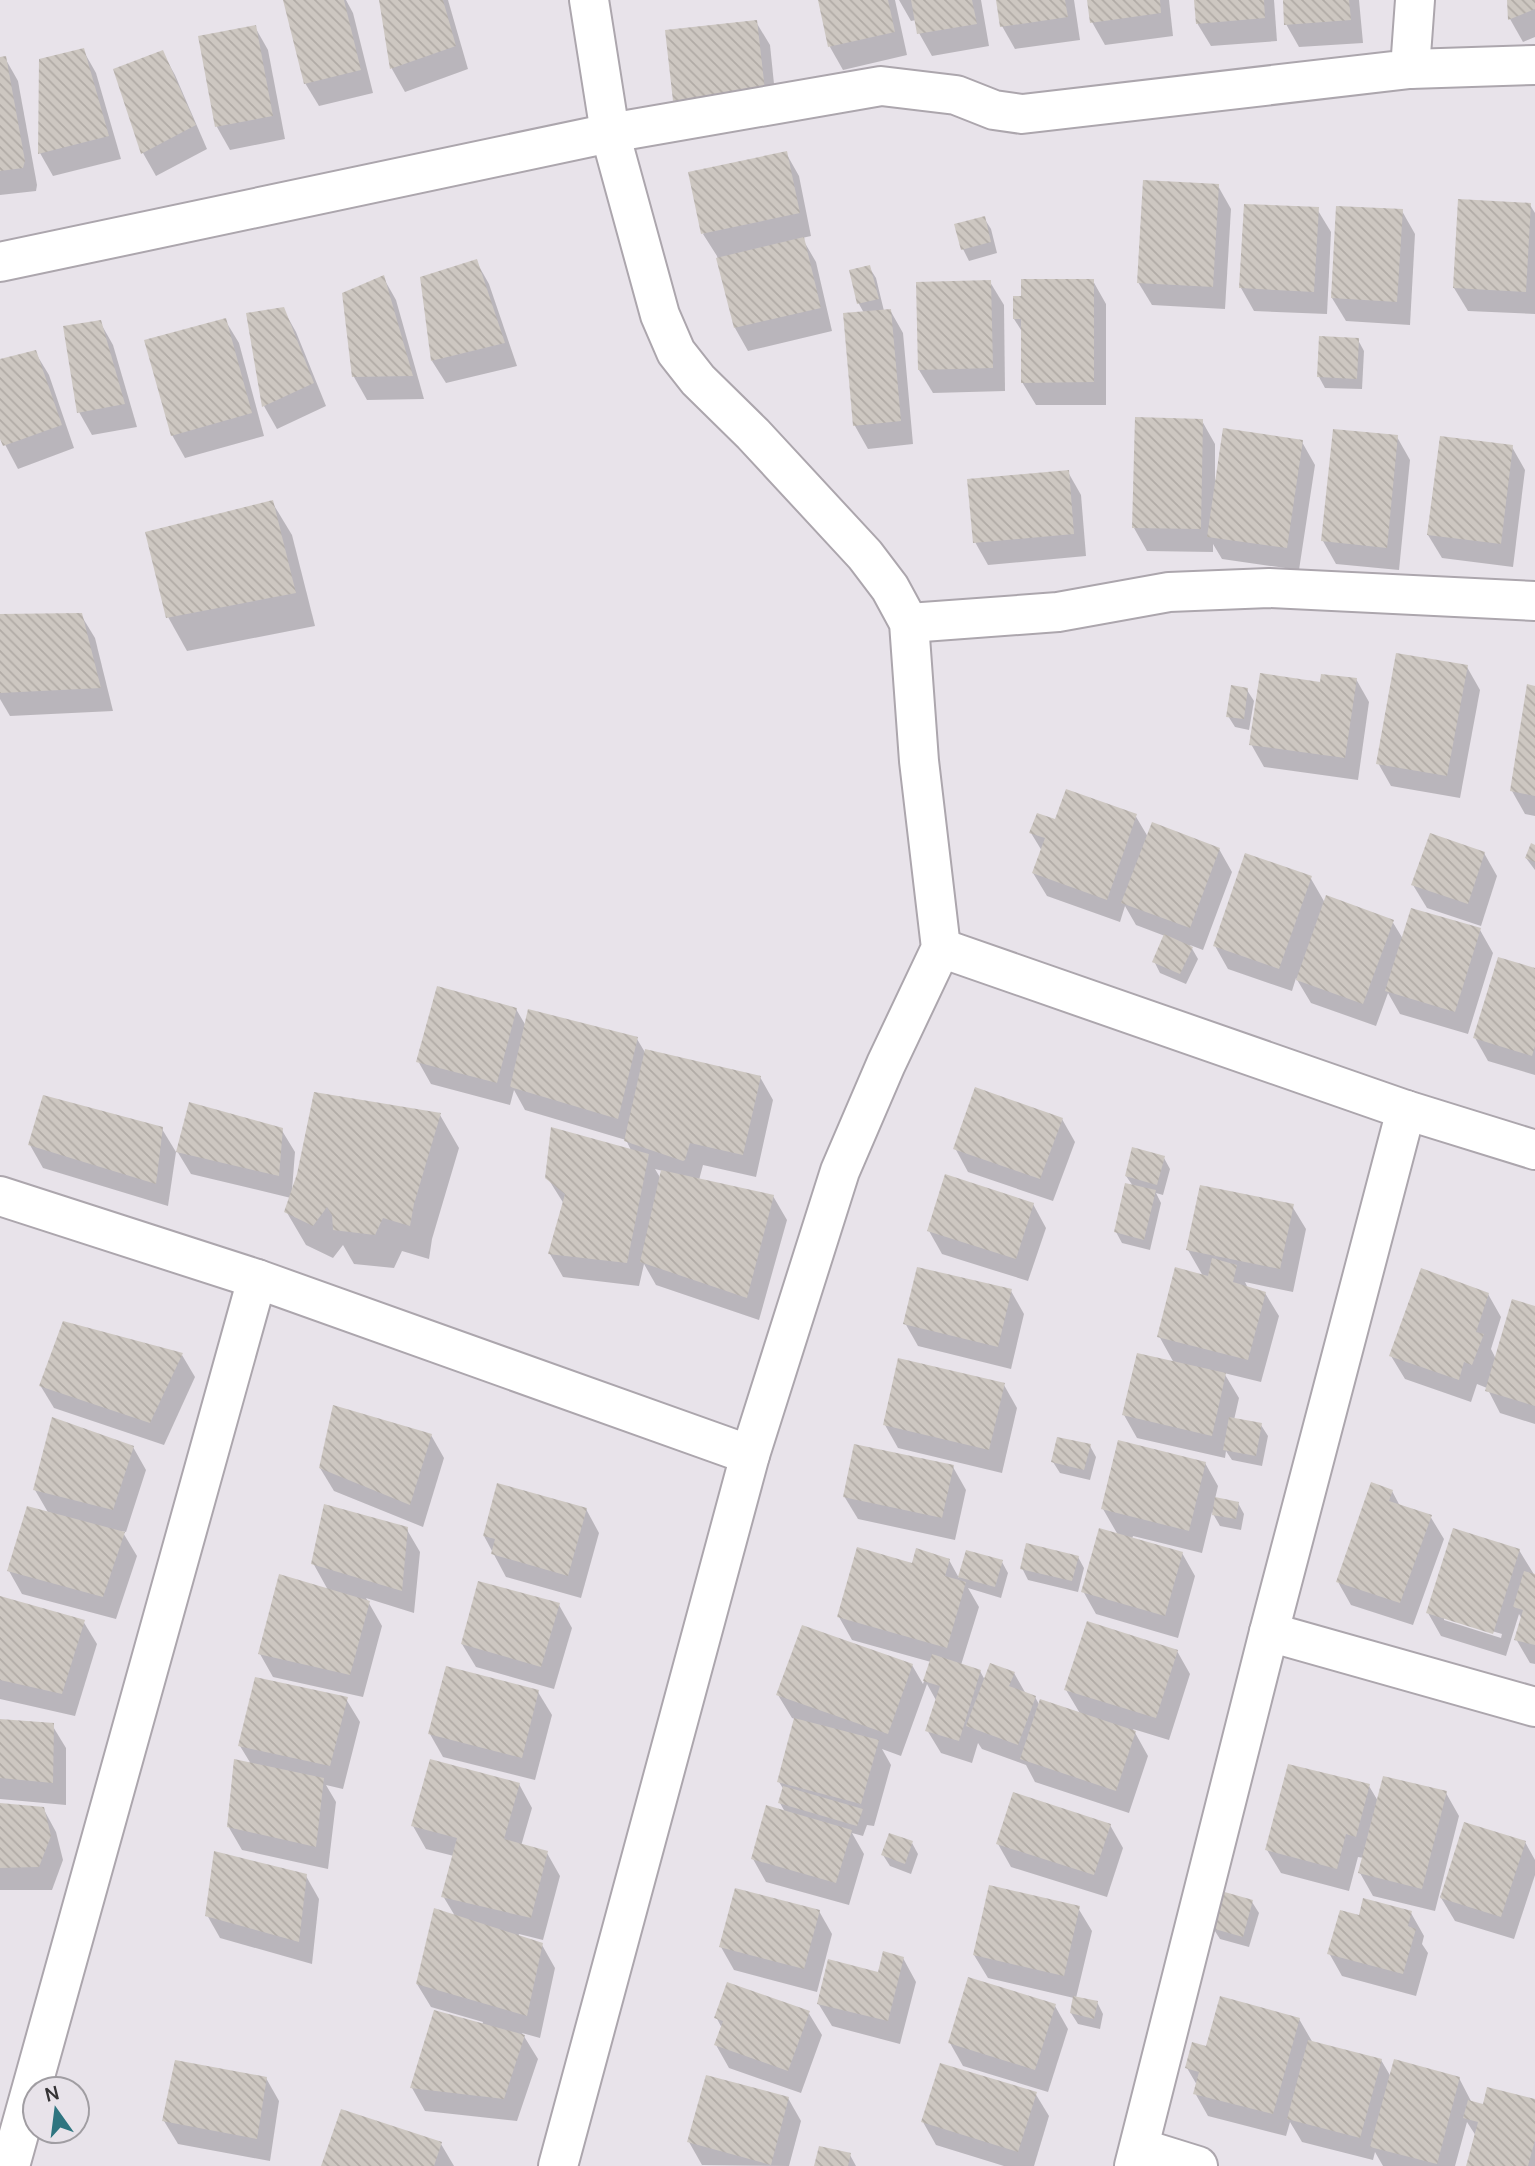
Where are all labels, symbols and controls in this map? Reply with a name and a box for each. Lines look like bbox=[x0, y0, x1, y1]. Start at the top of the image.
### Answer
north arrow bbox=[21, 2075, 91, 2145]
text: N bbox=[42, 2079, 62, 2108]

